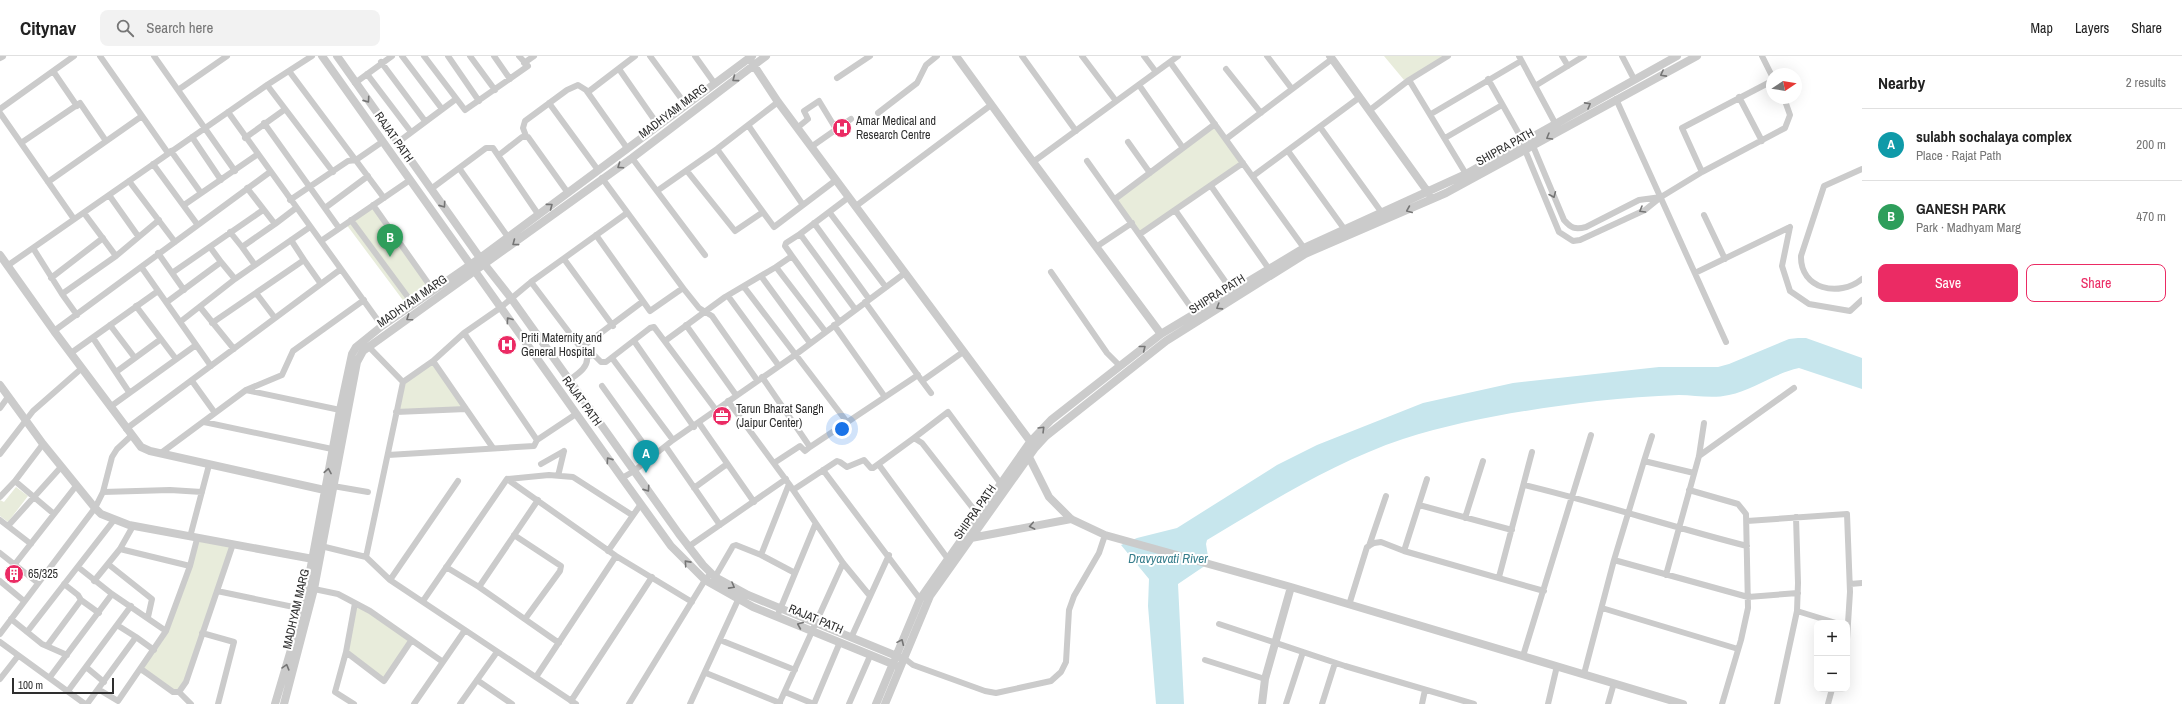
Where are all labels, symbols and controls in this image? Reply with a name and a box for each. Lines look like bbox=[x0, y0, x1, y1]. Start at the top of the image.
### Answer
search box bbox=[100, 10, 380, 46]
text: Citynav bbox=[20, 15, 76, 41]
icon: search bbox=[114, 17, 136, 39]
text: Search here bbox=[146, 17, 213, 38]
text: Map bbox=[2031, 19, 2053, 37]
text: Layers bbox=[2075, 19, 2109, 37]
text: Share bbox=[2131, 19, 2162, 37]
north arrow bbox=[1766, 68, 1802, 104]
one-way arrow bbox=[1659, 69, 1667, 77]
text: Nearby bbox=[1878, 71, 1925, 94]
text: 2 results bbox=[2126, 74, 2166, 91]
one-way arrow bbox=[732, 75, 739, 82]
street label: MADHYAM MARG bbox=[636, 80, 710, 142]
one-way arrow bbox=[362, 95, 369, 102]
one-way arrow bbox=[1584, 102, 1591, 109]
street label: RAJAT PATH bbox=[371, 109, 417, 165]
place label: Amar Medical and Research Centre bbox=[855, 113, 936, 143]
hospital icon: Amar Medical and Research Centre bbox=[831, 117, 853, 139]
street label: SHIPRA PATH bbox=[1473, 125, 1537, 169]
text: sulabh sochalaya complex bbox=[1916, 126, 2072, 147]
one-way arrow bbox=[1546, 132, 1553, 139]
text: A bbox=[1887, 136, 1895, 153]
text: 200 m bbox=[2136, 136, 2166, 153]
text: Place · Rajat Path bbox=[1916, 147, 2001, 164]
one-way arrow bbox=[617, 161, 624, 168]
one-way arrow bbox=[1549, 191, 1557, 198]
text: GANESH PARK bbox=[1916, 198, 2006, 219]
one-way arrow bbox=[438, 201, 445, 208]
one-way arrow bbox=[546, 203, 553, 210]
one-way arrow bbox=[1405, 205, 1412, 213]
one-way arrow bbox=[1639, 206, 1646, 213]
text: B bbox=[1887, 208, 1895, 225]
text: 470 m bbox=[2136, 208, 2166, 225]
text: Park · Madhyam Marg bbox=[1916, 219, 2021, 236]
pin: B bbox=[377, 224, 403, 257]
one-way arrow bbox=[512, 238, 519, 245]
button: Save bbox=[1878, 264, 2018, 302]
button: Share bbox=[2026, 264, 2166, 302]
street label: SHIPRA PATH bbox=[1186, 270, 1248, 318]
street label: MADHYAM MARG bbox=[374, 271, 450, 331]
one-way arrow bbox=[1216, 303, 1223, 310]
one-way arrow bbox=[406, 313, 413, 321]
one-way arrow bbox=[507, 317, 514, 324]
place label: Priti Maternity and General Hospital bbox=[521, 330, 602, 360]
hospital icon: Priti Maternity and General Hospital bbox=[496, 334, 518, 356]
one-way arrow bbox=[1139, 345, 1146, 352]
street label: RAJAT PATH bbox=[559, 373, 605, 429]
place label: Tarun Bharat Sangh (Jaipur Center) bbox=[736, 401, 824, 431]
office icon: Tarun Bharat Sangh (Jaipur Center) bbox=[711, 405, 733, 427]
your location bbox=[832, 419, 852, 439]
one-way arrow bbox=[1037, 426, 1045, 434]
pin: A bbox=[633, 440, 659, 473]
one-way arrow bbox=[607, 457, 614, 464]
one-way arrow bbox=[324, 468, 332, 474]
street label: SHIPRA PATH bbox=[950, 481, 1000, 543]
one-way arrow bbox=[642, 485, 649, 492]
one-way arrow bbox=[1029, 521, 1035, 530]
water label: Dravyavati River bbox=[1128, 550, 1208, 567]
one-way arrow bbox=[684, 560, 692, 568]
building icon: 65/325 bbox=[3, 563, 25, 585]
place label: 65/325 bbox=[28, 566, 59, 582]
street label: MADHYAM MARG bbox=[279, 567, 313, 651]
one-way arrow bbox=[727, 581, 735, 589]
street label: RAJAT PATH bbox=[786, 600, 846, 638]
map controls bbox=[1814, 620, 1850, 692]
button: + bbox=[1814, 620, 1850, 656]
one-way arrow bbox=[796, 622, 804, 630]
one-way arrow bbox=[896, 638, 904, 646]
button: − bbox=[1814, 656, 1850, 692]
one-way arrow bbox=[281, 663, 290, 670]
scale bar bbox=[12, 676, 114, 695]
text: 100 m bbox=[18, 678, 43, 692]

